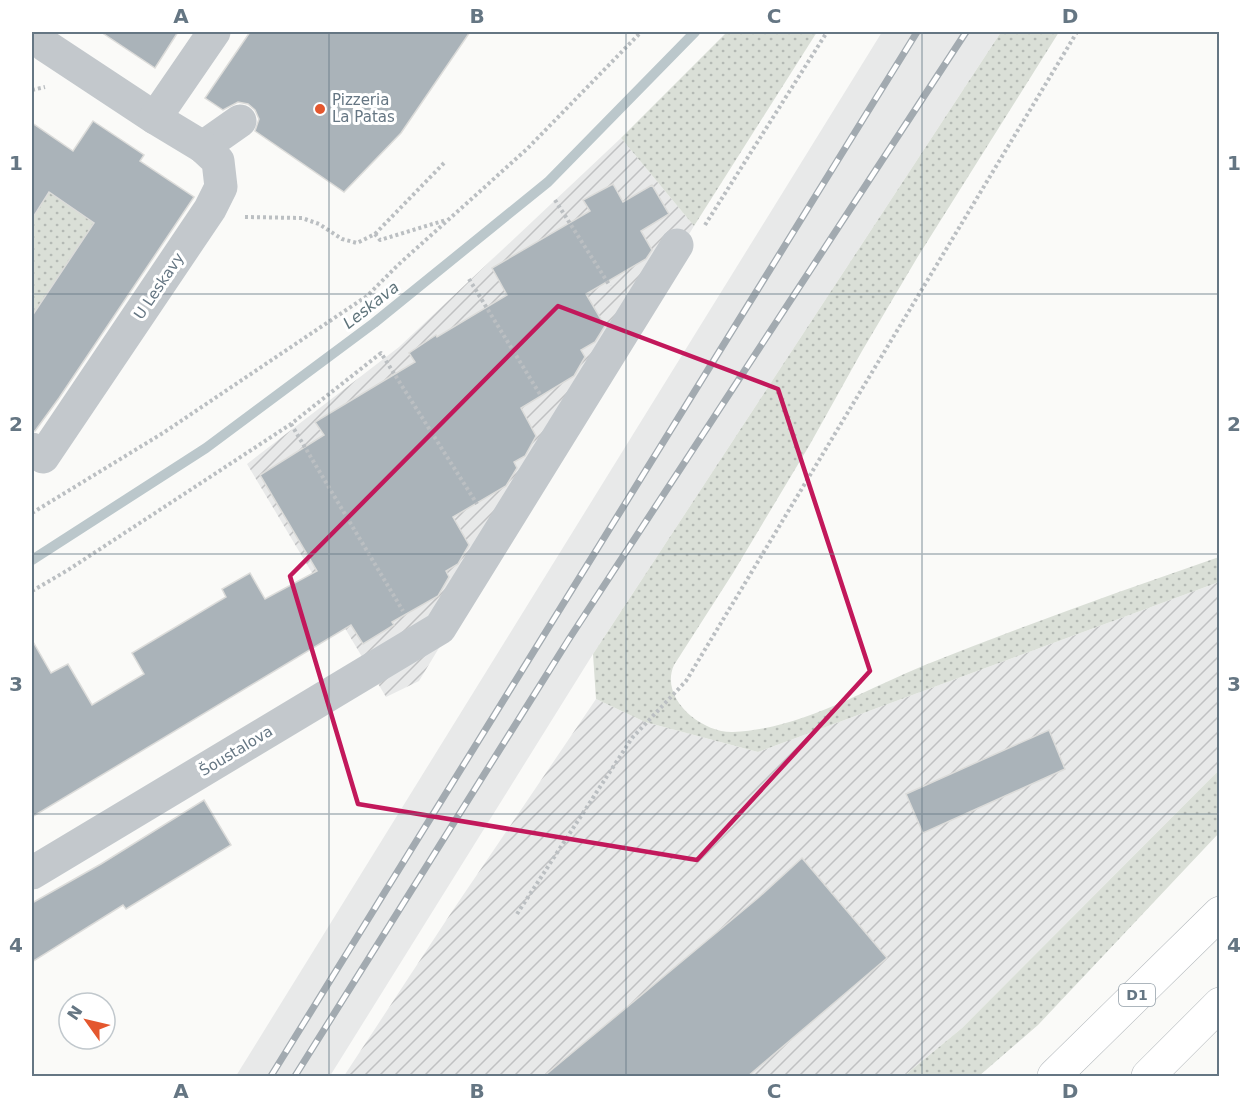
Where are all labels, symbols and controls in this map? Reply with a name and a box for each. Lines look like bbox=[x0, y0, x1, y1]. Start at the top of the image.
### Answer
text: A bbox=[173, 4, 189, 28]
text: B bbox=[469, 4, 485, 28]
text: C bbox=[767, 4, 781, 28]
text: D bbox=[1062, 4, 1078, 28]
place label: Pizzeria La Patas bbox=[332, 91, 395, 126]
marker: Pizzeria La Patas bbox=[313, 102, 327, 116]
text: 1 bbox=[9, 151, 23, 175]
text: 1 bbox=[1227, 151, 1241, 175]
street label: U Leskavy bbox=[130, 249, 188, 323]
water label: Leskava bbox=[339, 277, 403, 333]
text: 2 bbox=[9, 412, 23, 436]
text: 2 bbox=[1227, 412, 1241, 436]
text: 3 bbox=[9, 672, 23, 696]
text: 3 bbox=[1227, 672, 1241, 696]
street label: Šoustalova bbox=[195, 721, 276, 780]
text: 4 bbox=[9, 933, 23, 957]
text: 4 bbox=[1227, 933, 1241, 957]
road number: D1 bbox=[1119, 984, 1155, 1006]
north arrow bbox=[57, 991, 117, 1051]
text: N bbox=[63, 1002, 87, 1024]
text: A bbox=[173, 1079, 189, 1103]
text: B bbox=[469, 1079, 485, 1103]
text: C bbox=[767, 1079, 781, 1103]
text: D bbox=[1062, 1079, 1078, 1103]

